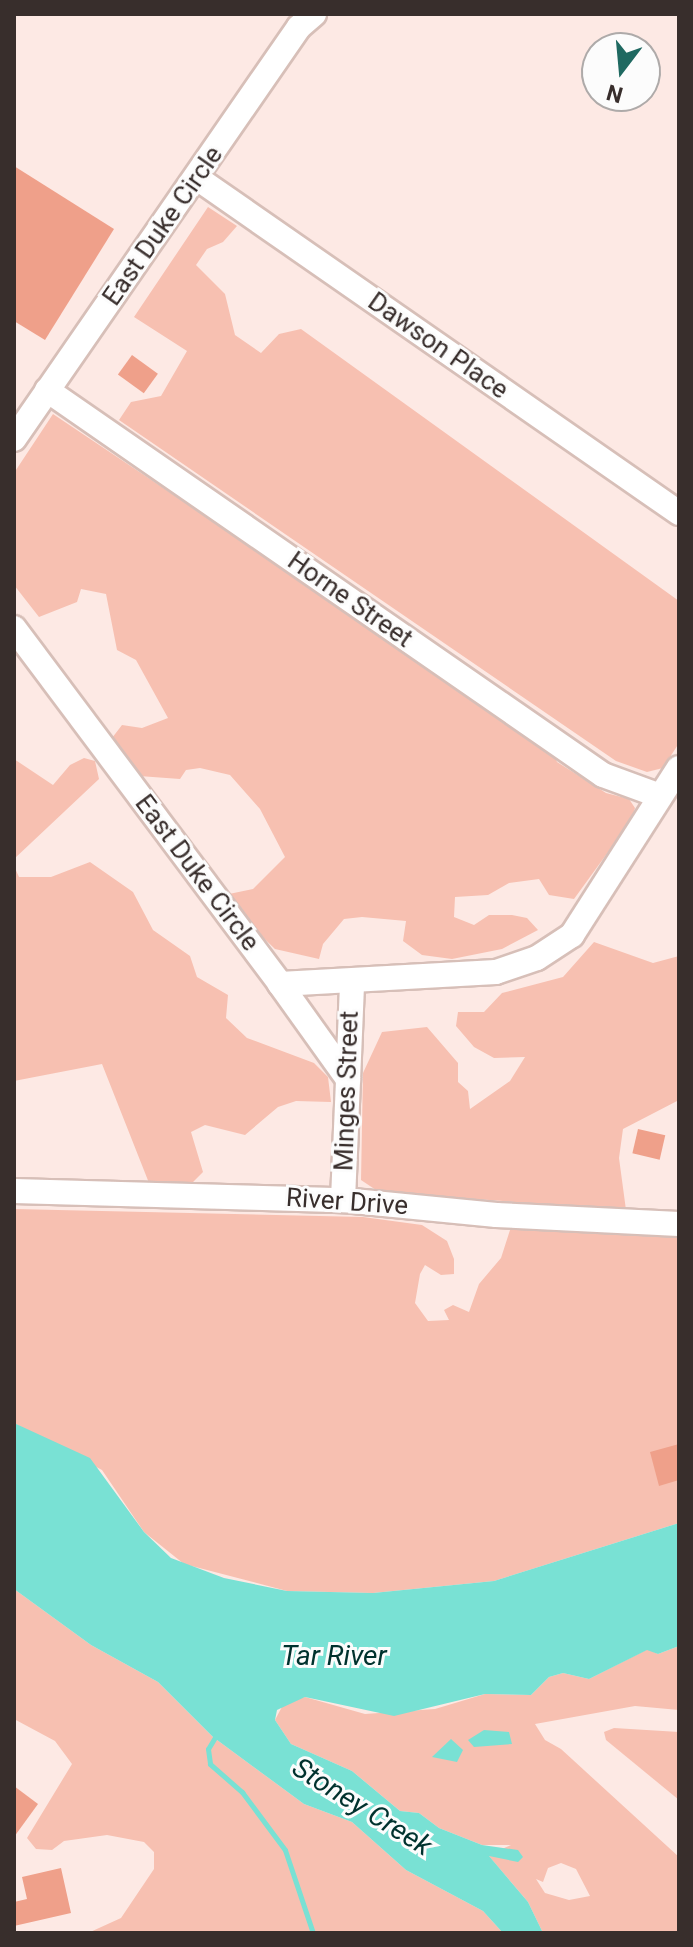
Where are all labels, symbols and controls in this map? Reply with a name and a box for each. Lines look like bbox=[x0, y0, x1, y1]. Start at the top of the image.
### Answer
north arrow bbox=[581, 32, 661, 112]
text: N bbox=[604, 79, 626, 108]
street label: East Duke Circle bbox=[96, 140, 230, 312]
street label: Dawson Place bbox=[362, 286, 514, 406]
street label: Horne Street bbox=[282, 546, 418, 654]
street label: East Duke Circle bbox=[128, 789, 266, 957]
street label: Minges Street bbox=[329, 1010, 365, 1172]
street label: River Drive bbox=[285, 1182, 409, 1222]
water label: Tar River bbox=[281, 1639, 387, 1673]
water label: Stoney Creek bbox=[286, 1751, 438, 1863]

